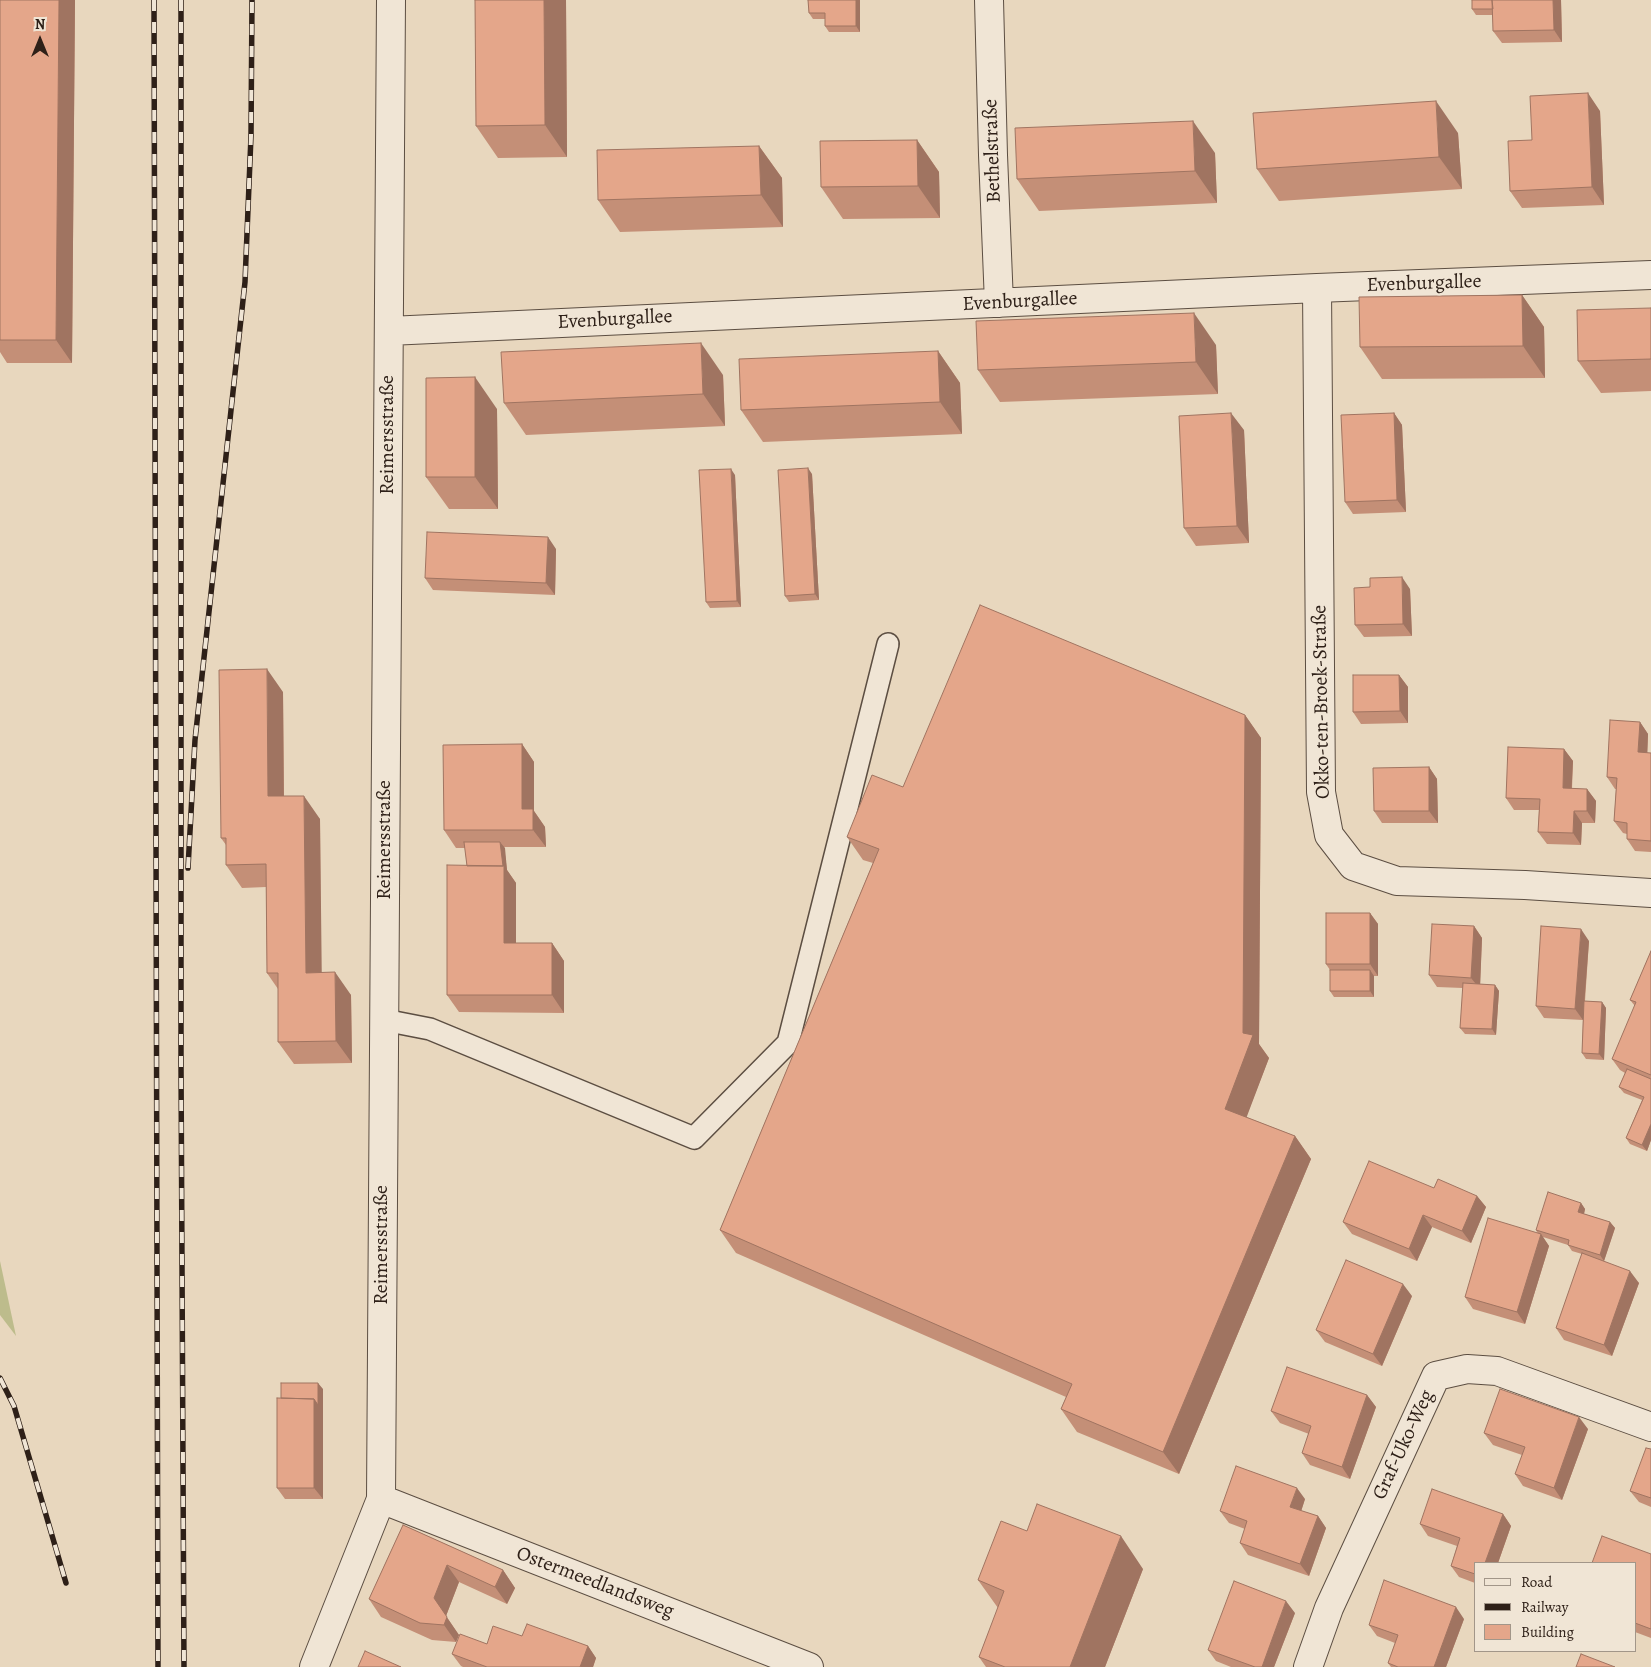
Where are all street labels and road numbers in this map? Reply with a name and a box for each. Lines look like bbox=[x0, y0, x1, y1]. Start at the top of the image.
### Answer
street label: Bethelstraße bbox=[979, 99, 1007, 203]
street label: Evenburgallee bbox=[1366, 270, 1482, 298]
street label: Evenburgallee bbox=[962, 287, 1078, 317]
street label: Evenburgallee bbox=[557, 305, 673, 335]
street label: Reimersstraße bbox=[376, 375, 400, 495]
street label: Okko-ten-Broek-Straße bbox=[1308, 605, 1336, 799]
street label: Reimersstraße bbox=[373, 780, 397, 900]
street label: Reimersstraße bbox=[370, 1185, 394, 1305]
street label: Graf-Uko-Weg bbox=[1368, 1386, 1440, 1504]
street label: Ostermeedlandsweg bbox=[513, 1542, 677, 1624]

